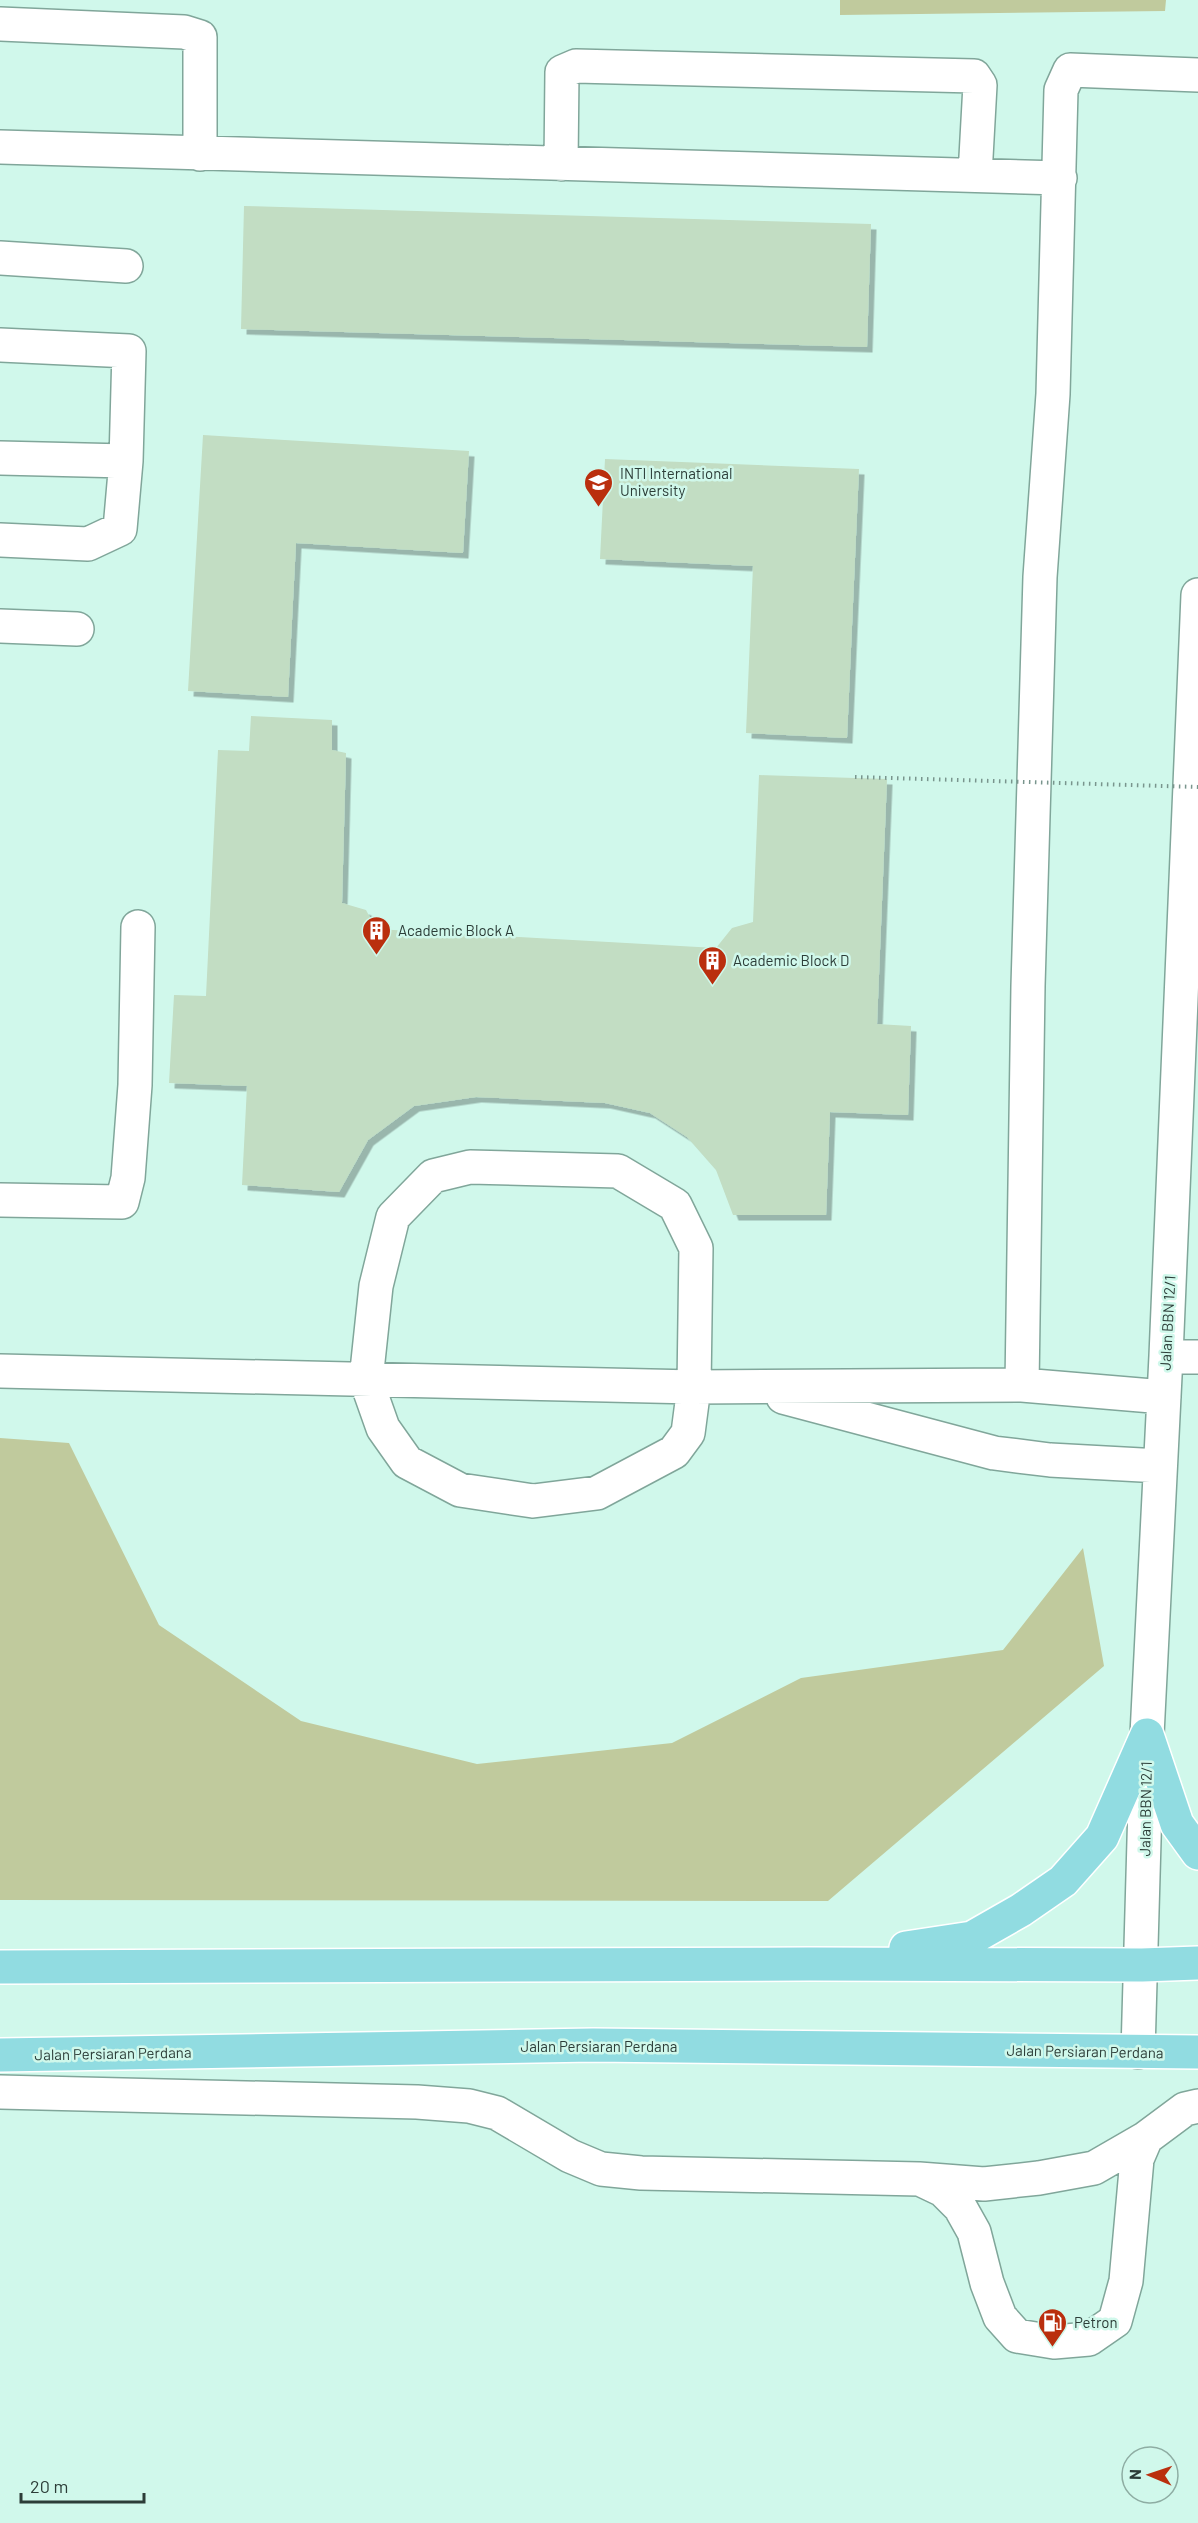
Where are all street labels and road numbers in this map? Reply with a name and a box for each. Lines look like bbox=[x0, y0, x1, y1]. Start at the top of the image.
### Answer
street label: Jalan BBN 12/1 bbox=[1156, 1275, 1178, 1371]
street label: Jalan BBN 12/1 bbox=[1135, 1761, 1155, 1857]
street label: Jalan Persiaran Perdana bbox=[520, 2037, 678, 2055]
street label: Jalan Persiaran Perdana bbox=[1006, 2041, 1164, 2061]
street label: Jalan Persiaran Perdana bbox=[34, 2043, 192, 2063]

